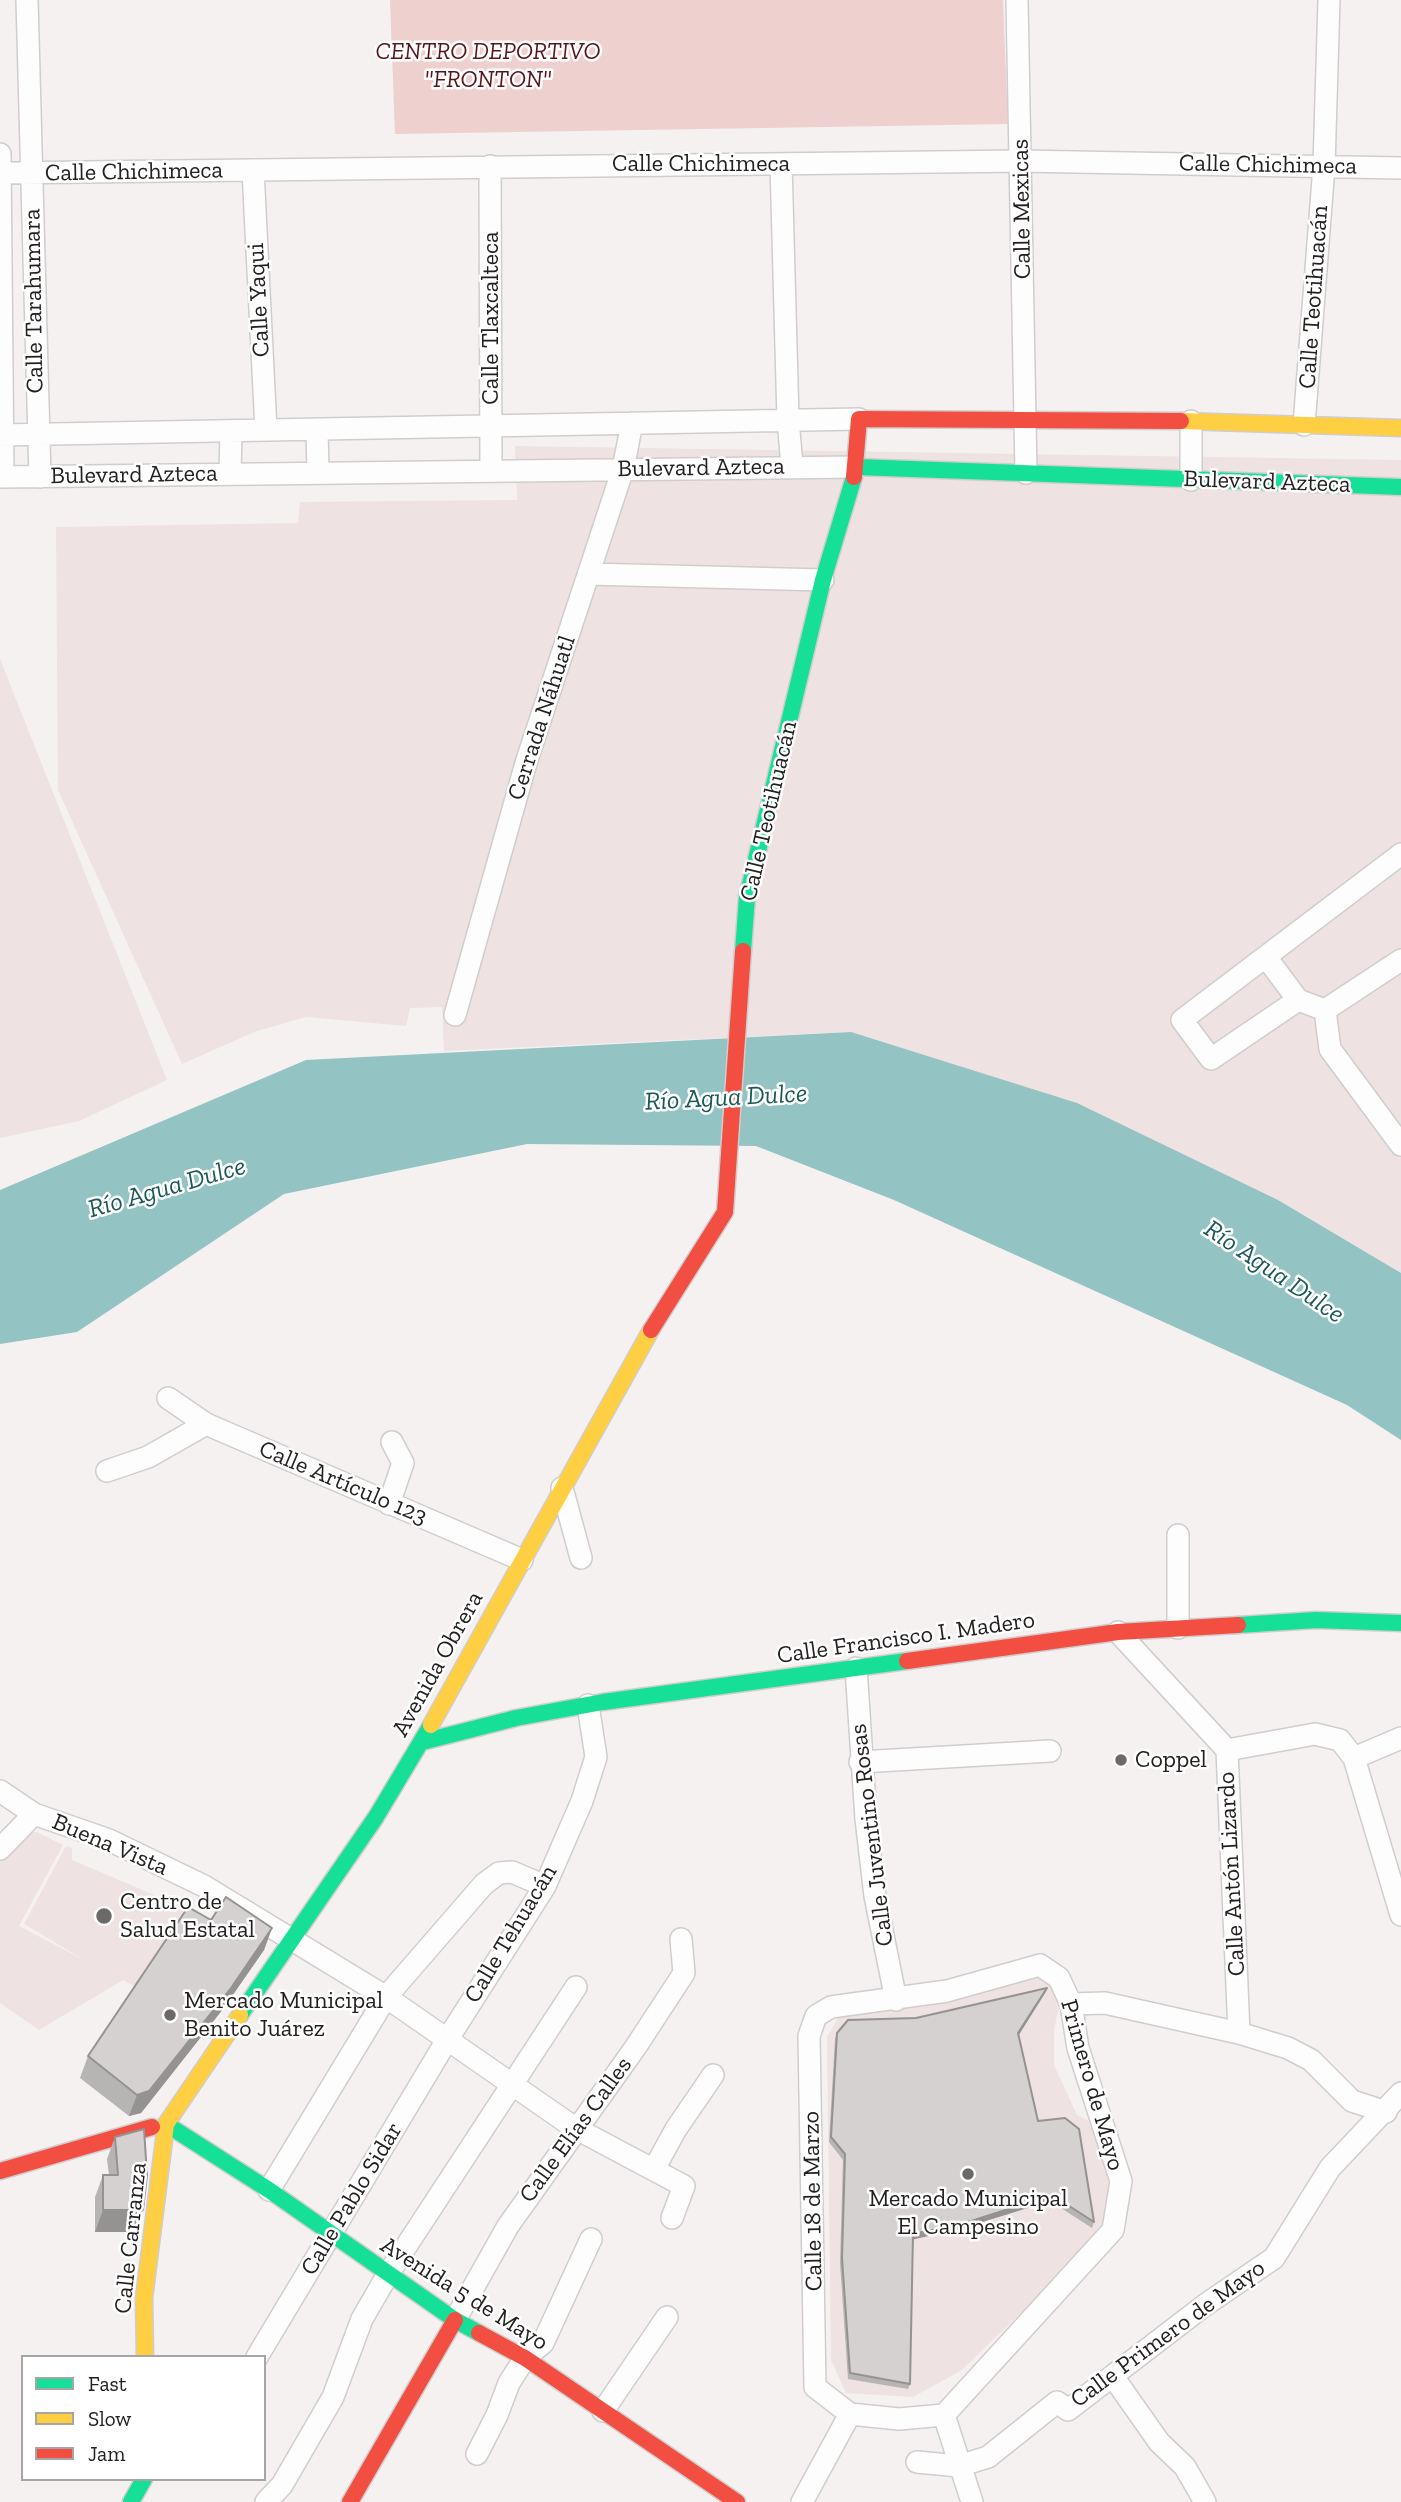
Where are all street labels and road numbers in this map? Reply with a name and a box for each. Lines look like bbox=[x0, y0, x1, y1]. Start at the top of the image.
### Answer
street label: Calle Mexicas bbox=[1006, 139, 1038, 279]
street label: Calle Chichimeca bbox=[1179, 149, 1357, 181]
street label: Calle Chichimeca bbox=[612, 150, 790, 178]
street label: Calle Chichimeca bbox=[45, 156, 223, 188]
street label: Calle Teotihuacán bbox=[1293, 204, 1335, 390]
street label: Calle Tarahumara bbox=[18, 208, 50, 394]
street label: Calle Tlaxcalteca bbox=[477, 231, 505, 405]
street label: Calle Yaqui bbox=[242, 242, 276, 358]
street label: Bulevard Azteca bbox=[617, 452, 785, 484]
street label: Bulevard Azteca bbox=[50, 459, 218, 491]
street label: Bulevard Azteca bbox=[1183, 465, 1351, 499]
street label: Cerrada Náhuatl bbox=[502, 632, 582, 804]
street label: Calle Teotihuacán bbox=[734, 718, 804, 904]
street label: Calle Artículo 123 bbox=[255, 1435, 431, 1531]
street label: Avenida Obrera bbox=[386, 1586, 490, 1742]
street label: Calle Francisco I. Madero bbox=[775, 1606, 1037, 1670]
street label: Calle Juventino Rosas bbox=[844, 1722, 900, 1948]
street label: Calle Antón Lizardo bbox=[1212, 1771, 1252, 1977]
street label: Buena Vista bbox=[48, 1808, 172, 1882]
street label: Calle Tehuacán bbox=[458, 1860, 564, 2008]
street label: Primero de Mayo bbox=[1054, 1996, 1130, 2174]
street label: Calle Elías Calles bbox=[514, 2052, 638, 2208]
street label: Calle 18 de Marzo bbox=[797, 2111, 829, 2291]
street label: Calle Pablo Sidar bbox=[295, 2117, 409, 2281]
street label: Calle Carranza bbox=[109, 2161, 153, 2315]
street label: Avenida 5 de Mayo bbox=[375, 2231, 553, 2357]
street label: Calle Primero de Mayo bbox=[1065, 2254, 1271, 2414]

